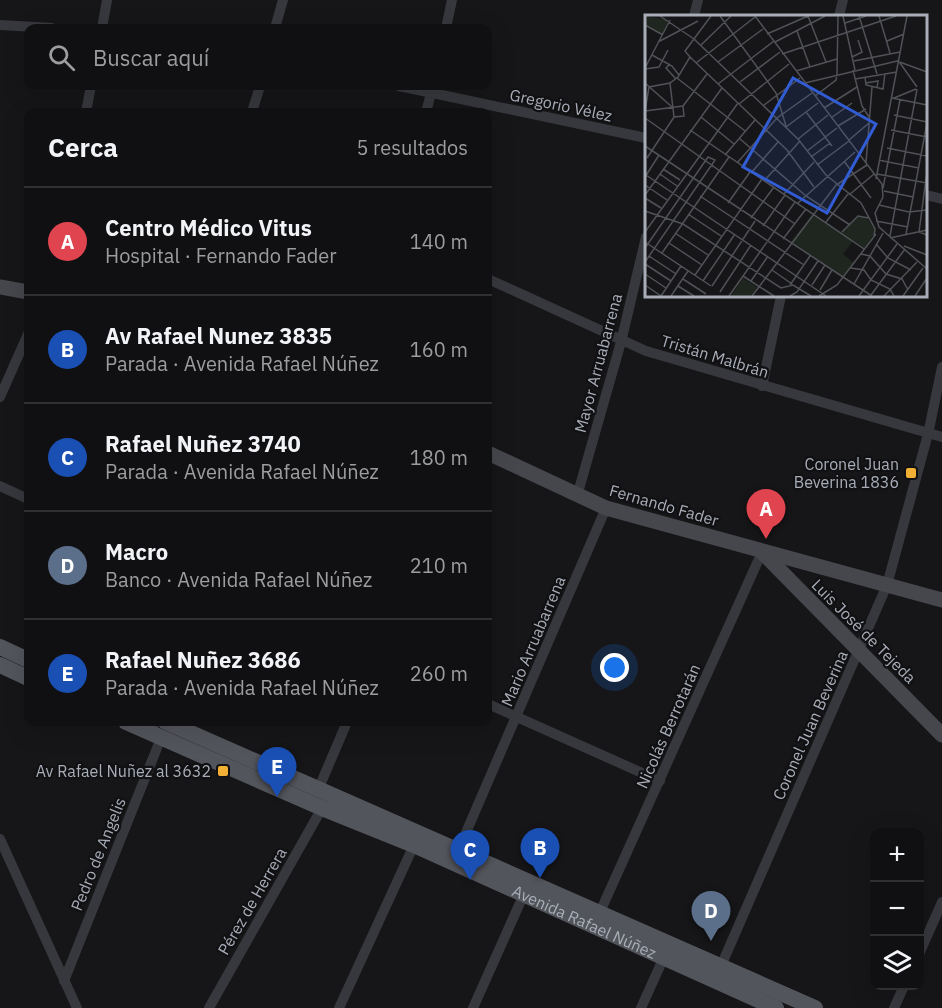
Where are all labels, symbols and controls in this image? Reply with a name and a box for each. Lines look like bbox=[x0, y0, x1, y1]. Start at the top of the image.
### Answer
inset map bbox=[645, 15, 927, 297]
search box bbox=[24, 24, 492, 90]
icon: search bbox=[45, 41, 78, 74]
text: Buscar aquí bbox=[93, 43, 209, 72]
street label: Gregorio Vélez bbox=[508, 84, 614, 126]
text: Cerca bbox=[48, 130, 118, 164]
text: 5 resultados bbox=[356, 134, 468, 161]
text: Centro Médico Vitus bbox=[105, 213, 312, 242]
text: A bbox=[61, 228, 74, 255]
text: 140 m bbox=[410, 228, 468, 255]
text: Hospital · Fernando Fader bbox=[105, 242, 337, 269]
street label: Mayor Arruabarrena bbox=[570, 291, 626, 435]
text: Av Rafael Nunez 3835 bbox=[105, 321, 332, 350]
street label: Tristán Malbrán bbox=[659, 330, 771, 382]
text: B bbox=[61, 336, 74, 363]
text: 160 m bbox=[410, 336, 468, 363]
text: Parada · Avenida Rafael Núñez bbox=[105, 350, 379, 377]
text: Rafael Nuñez 3740 bbox=[105, 429, 301, 458]
text: C bbox=[61, 444, 74, 471]
text: 180 m bbox=[410, 444, 468, 471]
place label: Coronel Juan Beverina 1836 bbox=[794, 454, 899, 492]
text: Parada · Avenida Rafael Núñez bbox=[105, 458, 379, 485]
marker: Coronel Juan Beverina 1836 bbox=[904, 466, 918, 480]
street label: Fernando Fader bbox=[607, 480, 721, 530]
pin: A bbox=[746, 490, 786, 539]
text: Macro bbox=[105, 537, 168, 566]
text: D bbox=[61, 552, 74, 579]
text: 210 m bbox=[410, 552, 468, 579]
text: Banco · Avenida Rafael Núñez bbox=[105, 566, 372, 593]
street label: Mario Arruabarrena bbox=[497, 572, 570, 709]
street label: Luis José de Tejeda bbox=[808, 575, 921, 688]
text: Rafael Nuñez 3686 bbox=[105, 645, 301, 674]
street label: Coronel Juan Beverina bbox=[768, 647, 852, 803]
your location bbox=[600, 653, 629, 682]
text: E bbox=[61, 660, 74, 687]
text: 260 m bbox=[410, 660, 468, 687]
street label: Nicolás Berrotarán bbox=[632, 661, 704, 791]
text: Parada · Avenida Rafael Núñez bbox=[105, 674, 379, 701]
pin: E bbox=[258, 748, 296, 797]
place label: Av Rafael Nuñez al 3632 bbox=[36, 761, 211, 781]
marker: Av Rafael Nuñez al 3632 bbox=[216, 764, 230, 778]
street label: Pedro de Angelis bbox=[66, 794, 130, 914]
pin: B bbox=[520, 828, 560, 878]
map controls bbox=[870, 828, 924, 990]
button: + bbox=[870, 828, 924, 882]
pin: C bbox=[450, 830, 490, 880]
street label: Pérez de Herrera bbox=[213, 843, 291, 958]
street label: Avenida Rafael Núñez bbox=[509, 881, 660, 963]
button: − bbox=[870, 882, 924, 936]
pin: D bbox=[692, 892, 730, 941]
button: layers bbox=[870, 936, 924, 990]

